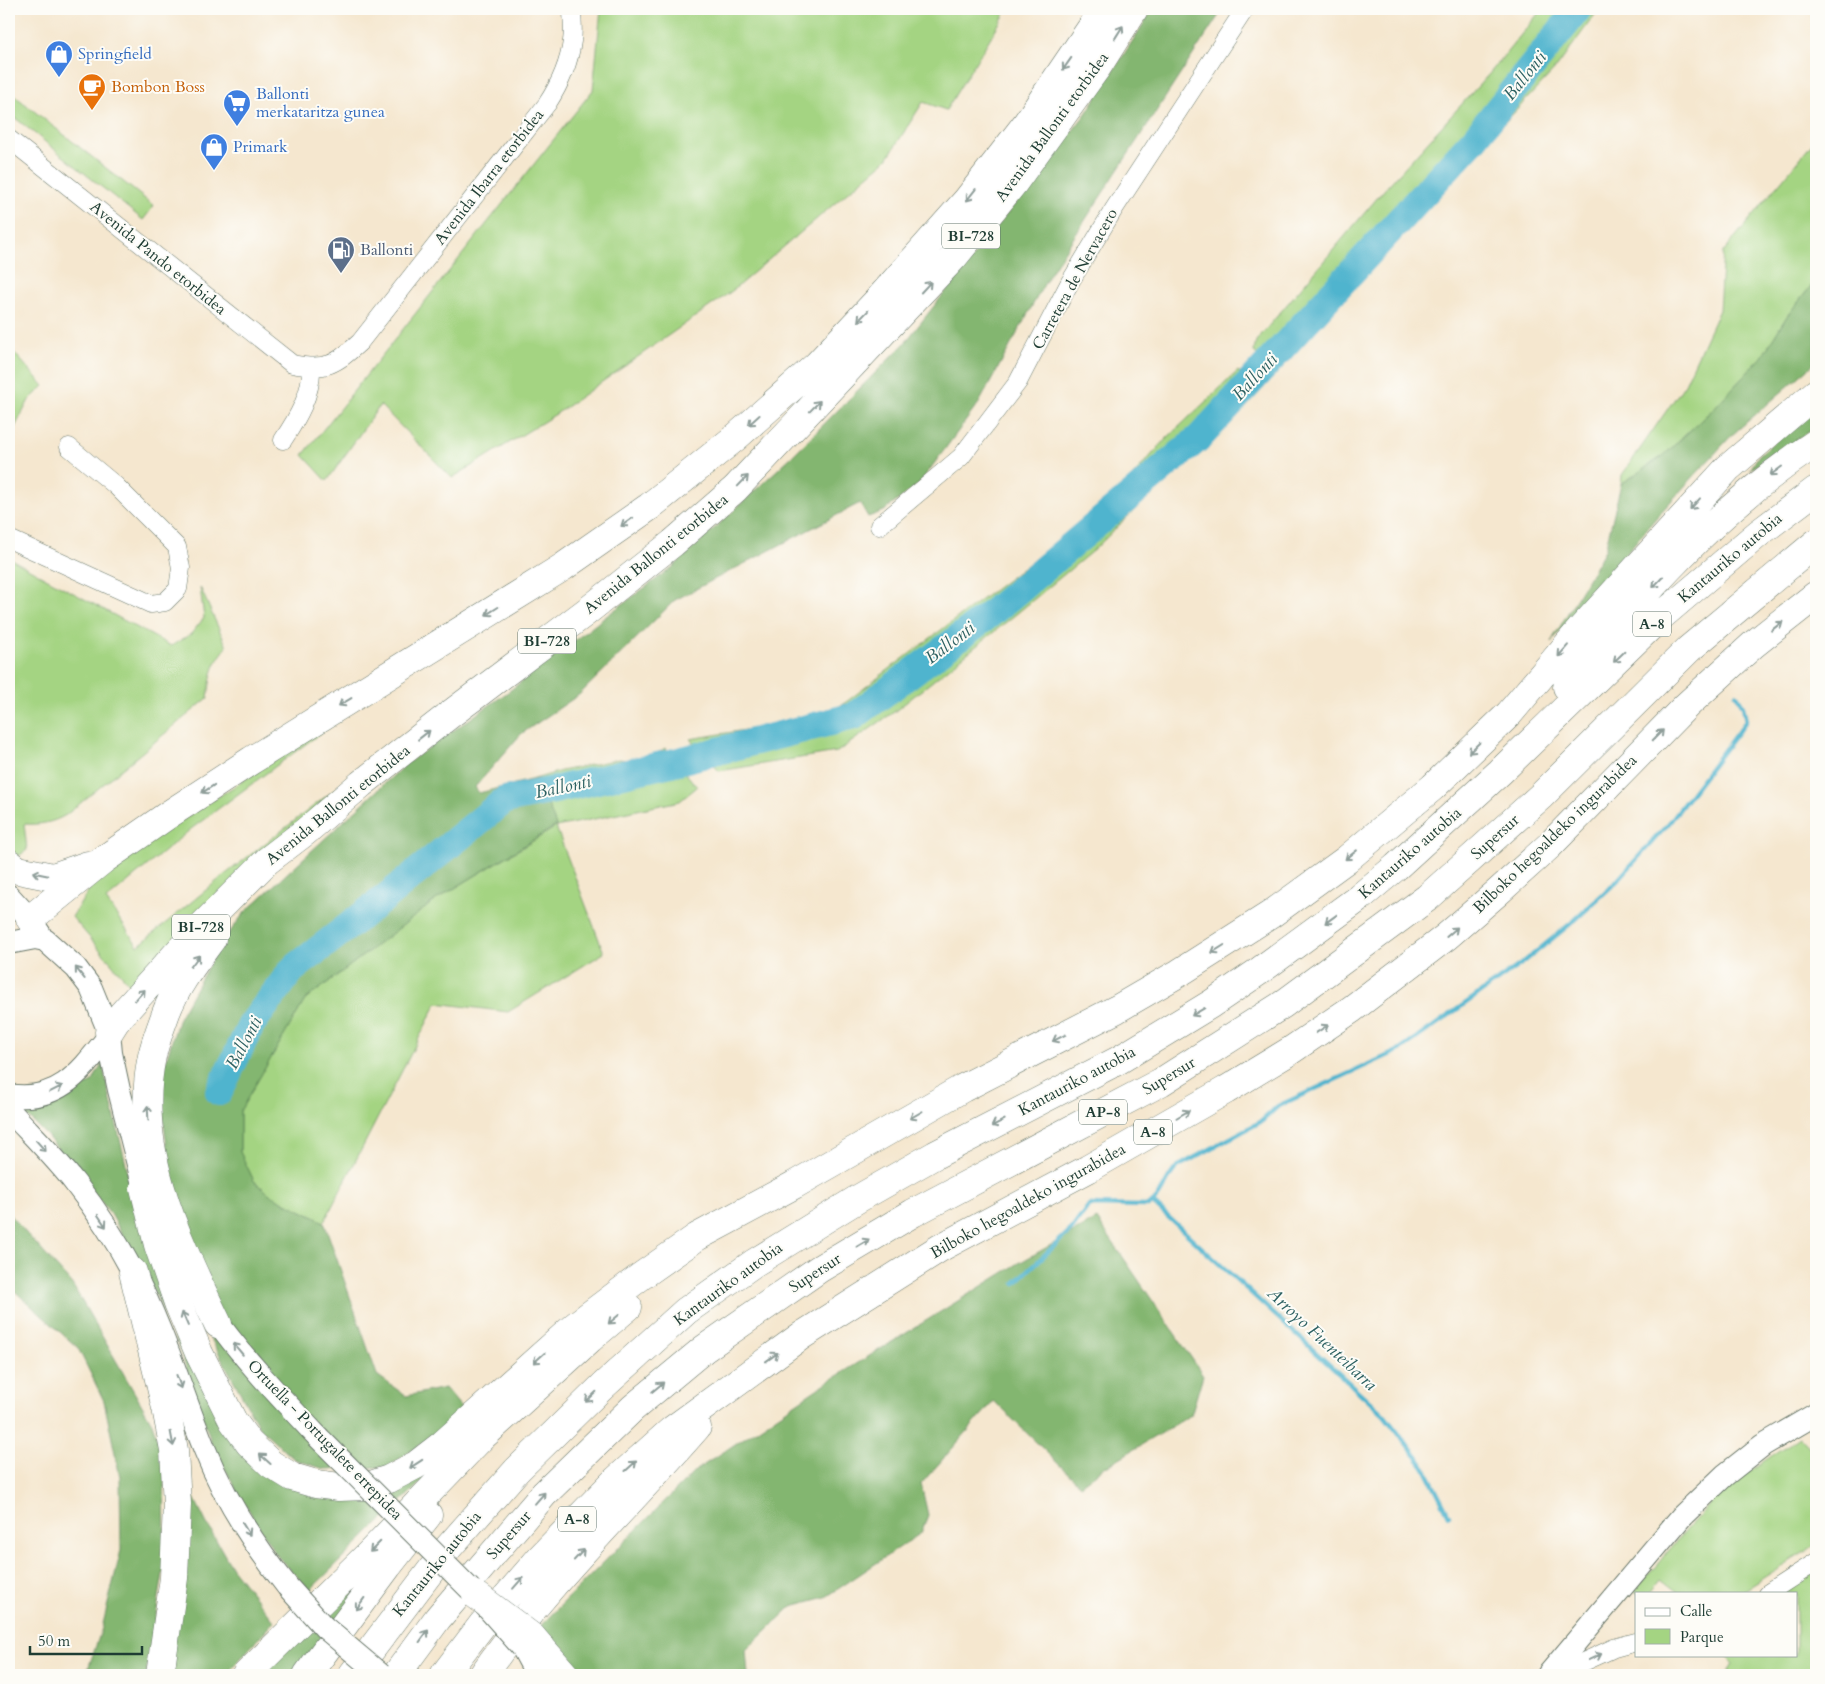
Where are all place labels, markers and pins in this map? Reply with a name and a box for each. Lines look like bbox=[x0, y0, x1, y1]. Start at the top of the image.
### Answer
shop icon: Springfield bbox=[44, 39, 74, 78]
place label: Springfield bbox=[78, 43, 152, 65]
cafe icon: Bombon Boss bbox=[77, 72, 107, 111]
place label: Bombon Boss bbox=[111, 76, 205, 98]
place label: Ballonti merkataritza gunea bbox=[256, 83, 385, 123]
supermarket icon: Ballonti merkataritza gunea bbox=[222, 88, 252, 127]
shop icon: Primark bbox=[199, 132, 229, 171]
place label: Primark bbox=[233, 136, 288, 158]
fuel station icon: Ballonti bbox=[326, 235, 356, 274]
place label: Ballonti bbox=[360, 239, 414, 261]

